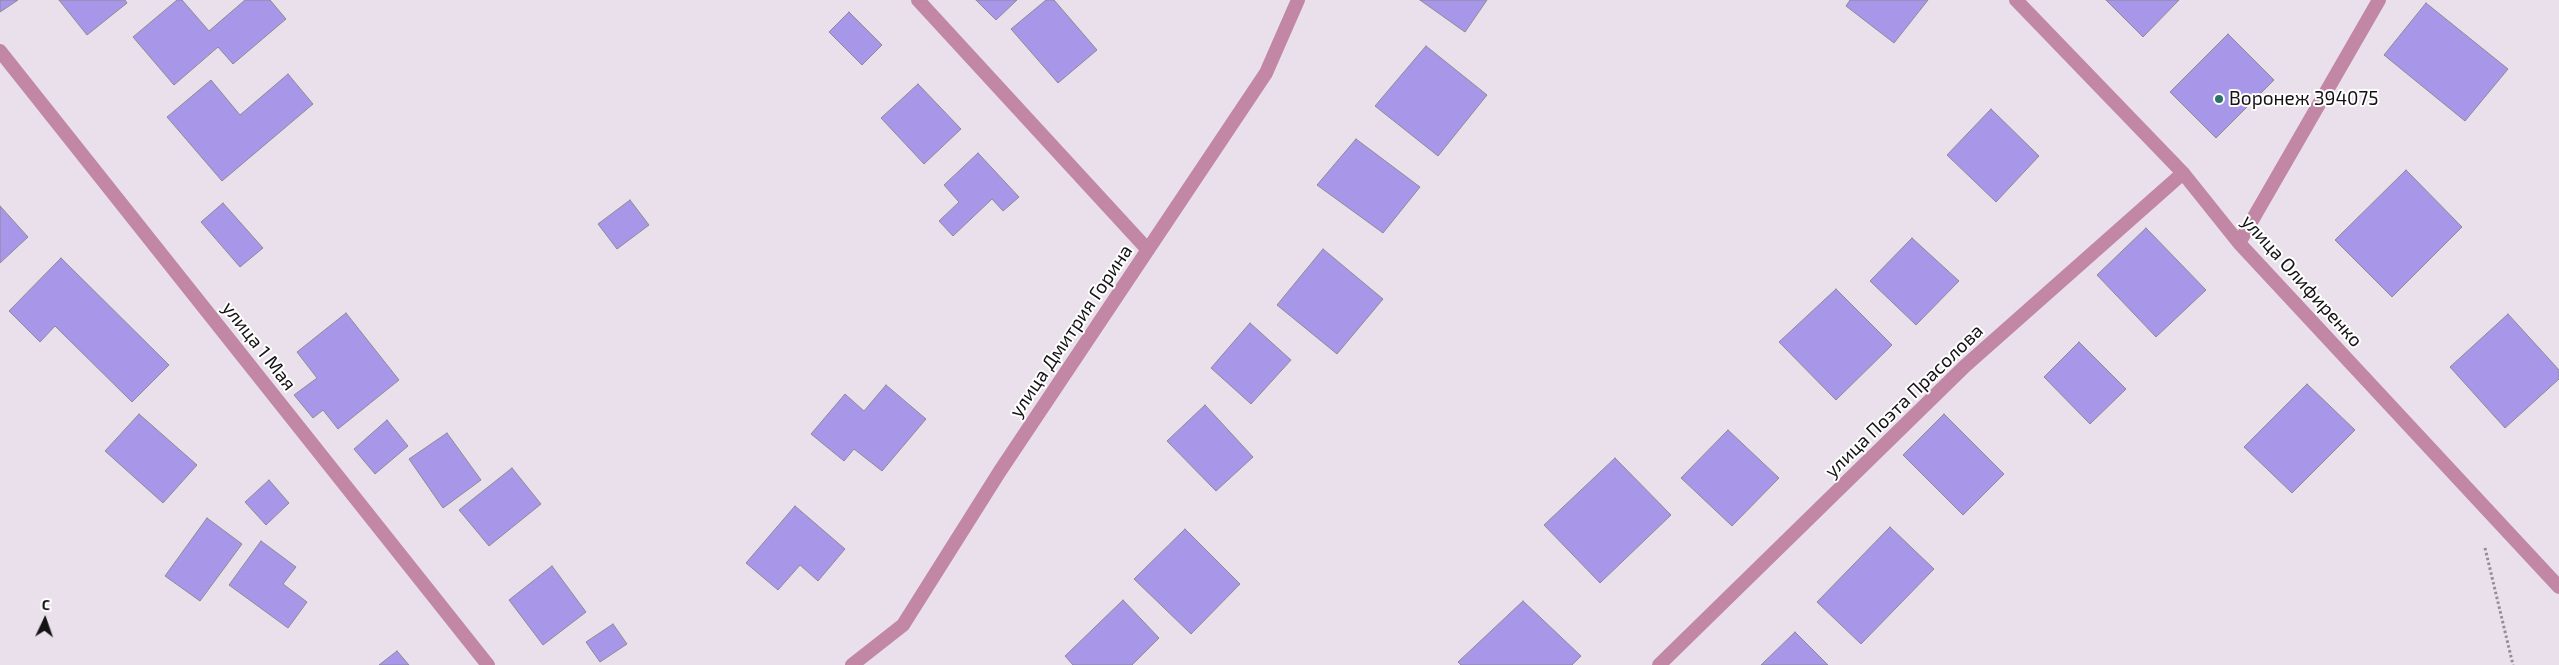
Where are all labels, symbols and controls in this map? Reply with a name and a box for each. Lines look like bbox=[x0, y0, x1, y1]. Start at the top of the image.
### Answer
place label: Воронеж 394075 bbox=[2229, 88, 2378, 110]
marker: Воронеж 394075 bbox=[2213, 93, 2225, 105]
street label: улица Олифиренко bbox=[2237, 210, 2367, 352]
street label: улица Дмитрия Горина bbox=[1005, 240, 1137, 422]
street label: улица 1 Мая bbox=[217, 297, 301, 395]
street label: улица Поэта Прасолова bbox=[1820, 320, 1988, 482]
north arrow bbox=[20, 595, 70, 645]
text: С bbox=[41, 596, 50, 613]

